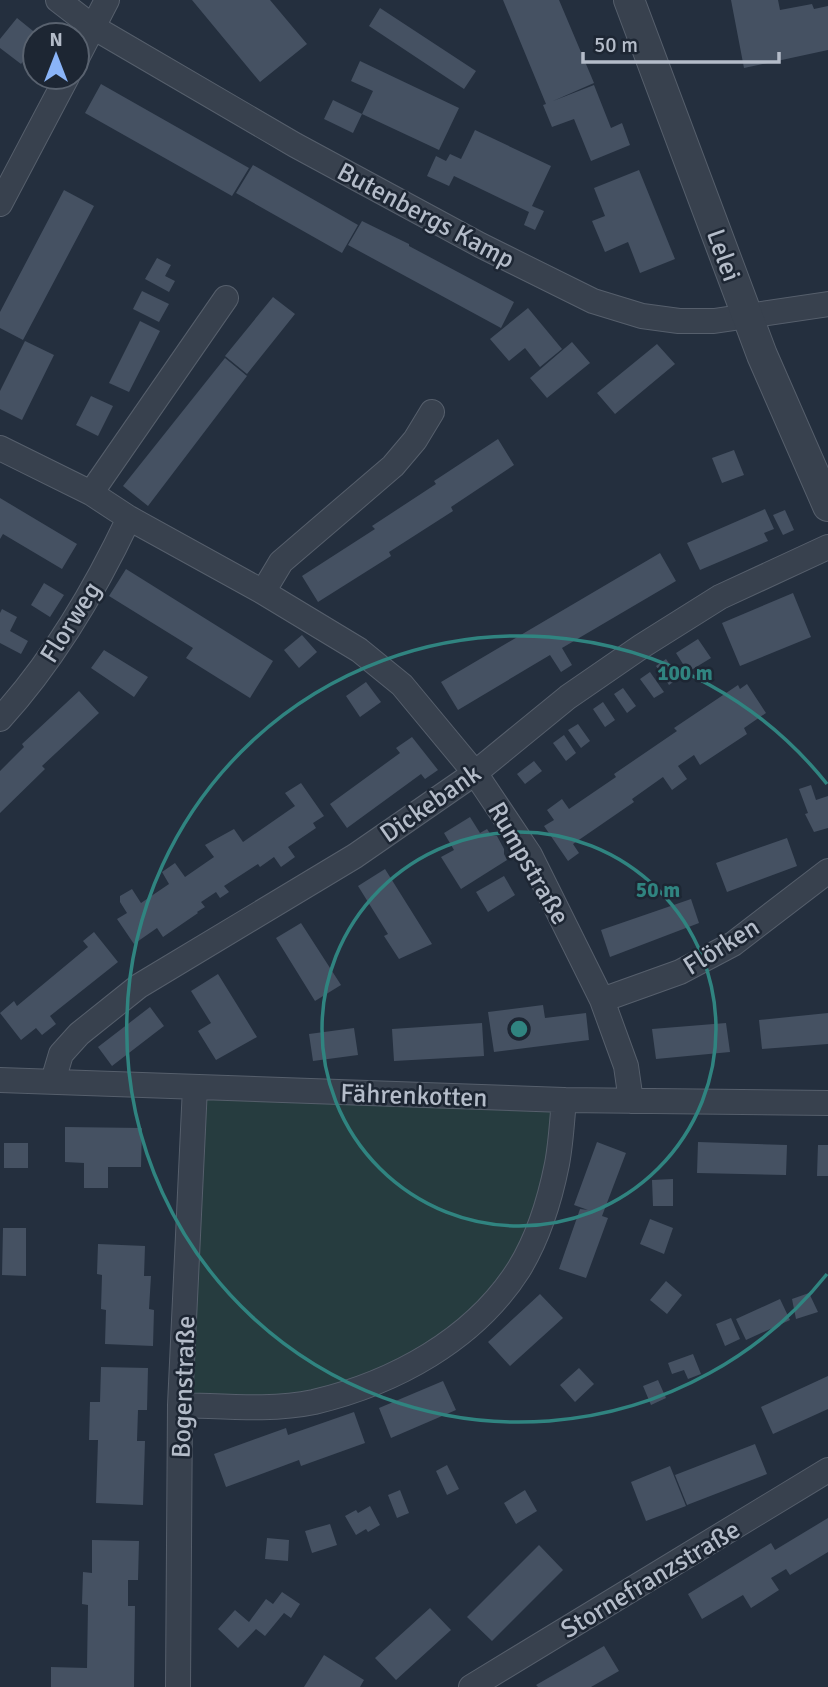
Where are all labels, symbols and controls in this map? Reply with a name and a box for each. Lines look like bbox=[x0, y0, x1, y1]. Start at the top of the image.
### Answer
north arrow bbox=[21, 21, 91, 91]
scale bar bbox=[583, 21, 779, 65]
text: N bbox=[49, 28, 63, 52]
text: 50 m bbox=[594, 32, 638, 58]
street label: Butenbergs Kamp bbox=[331, 156, 520, 276]
street label: Lelei bbox=[699, 225, 747, 286]
street label: Florweg bbox=[33, 576, 108, 669]
text: 100 m bbox=[657, 660, 713, 686]
street label: Dickebank bbox=[374, 757, 487, 850]
street label: Rumpstraße bbox=[480, 797, 576, 930]
text: 50 m bbox=[636, 877, 680, 903]
street label: Flörken bbox=[678, 911, 766, 983]
centre of rings bbox=[507, 1017, 531, 1041]
street label: Fährenkotten bbox=[340, 1077, 488, 1115]
street label: Bogenstraße bbox=[166, 1315, 202, 1459]
street label: Stornefranzstraße bbox=[555, 1514, 746, 1646]

